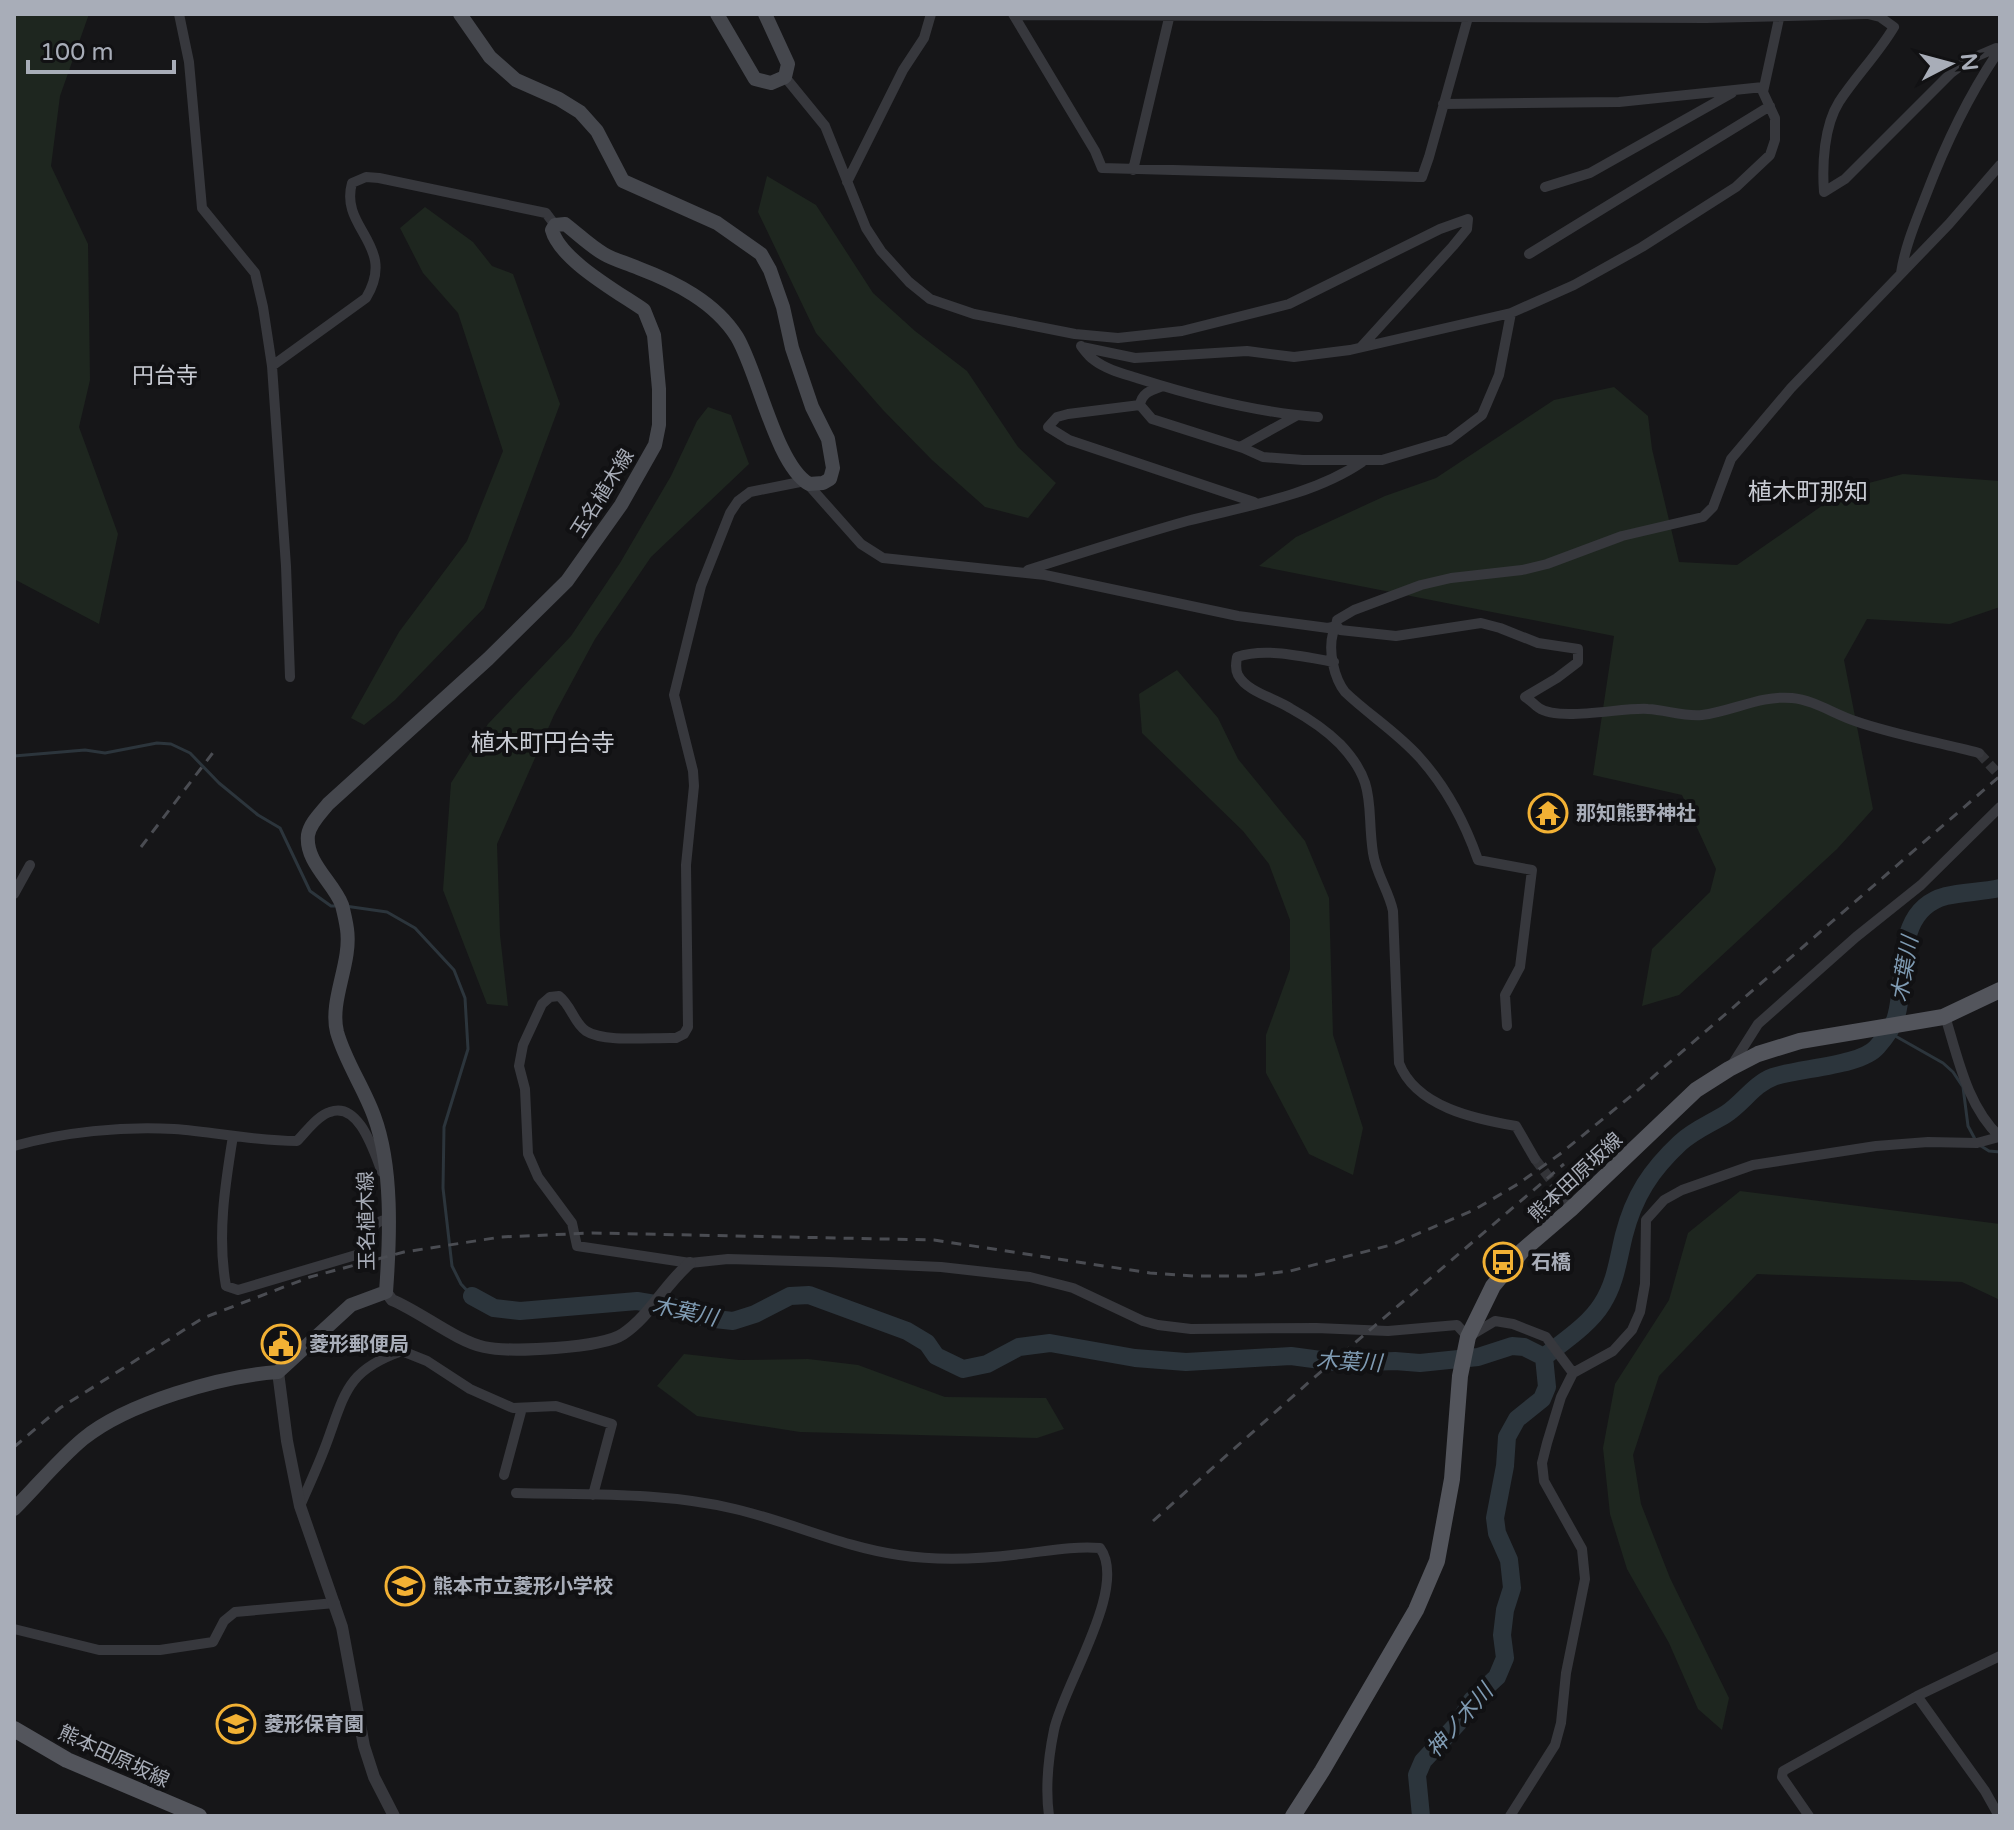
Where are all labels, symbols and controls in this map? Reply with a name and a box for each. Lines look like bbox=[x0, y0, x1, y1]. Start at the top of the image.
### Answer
scale bar bbox=[28, 24, 174, 74]
north arrow bbox=[1910, 24, 1990, 104]
text: 100 m bbox=[40, 38, 114, 67]
text: N bbox=[1955, 52, 1983, 72]
district label: 円台寺 bbox=[132, 363, 198, 389]
street label: 玉名植木線 bbox=[566, 445, 640, 542]
district label: 植木町那知 bbox=[1748, 478, 1868, 507]
district label: 植木町円台寺 bbox=[471, 729, 615, 758]
temple icon: 那知熊野神社 bbox=[1527, 792, 1569, 834]
place label: 那知熊野神社 bbox=[1576, 802, 1696, 826]
water label: 木葉川 bbox=[1886, 932, 1924, 1004]
street label: 熊本田原坂線 bbox=[1524, 1128, 1628, 1227]
street label: 玉名植木線 bbox=[354, 1171, 380, 1271]
bus stop icon: 石橋 bbox=[1482, 1241, 1524, 1283]
place label: 石橋 bbox=[1531, 1251, 1571, 1275]
water label: 木葉川 bbox=[650, 1292, 722, 1332]
public building icon: 菱形郵便局 bbox=[260, 1323, 302, 1365]
place label: 菱形郵便局 bbox=[309, 1333, 409, 1357]
water label: 木葉川 bbox=[1315, 1347, 1385, 1377]
school or university icon: 熊本市立菱形小学校 bbox=[384, 1565, 426, 1607]
place label: 熊本市立菱形小学校 bbox=[433, 1575, 613, 1599]
water label: 神ノ木川 bbox=[1421, 1677, 1500, 1762]
school or university icon: 菱形保育園 bbox=[215, 1703, 257, 1745]
place label: 菱形保育園 bbox=[264, 1713, 364, 1737]
street label: 熊本田原坂線 bbox=[54, 1721, 173, 1793]

